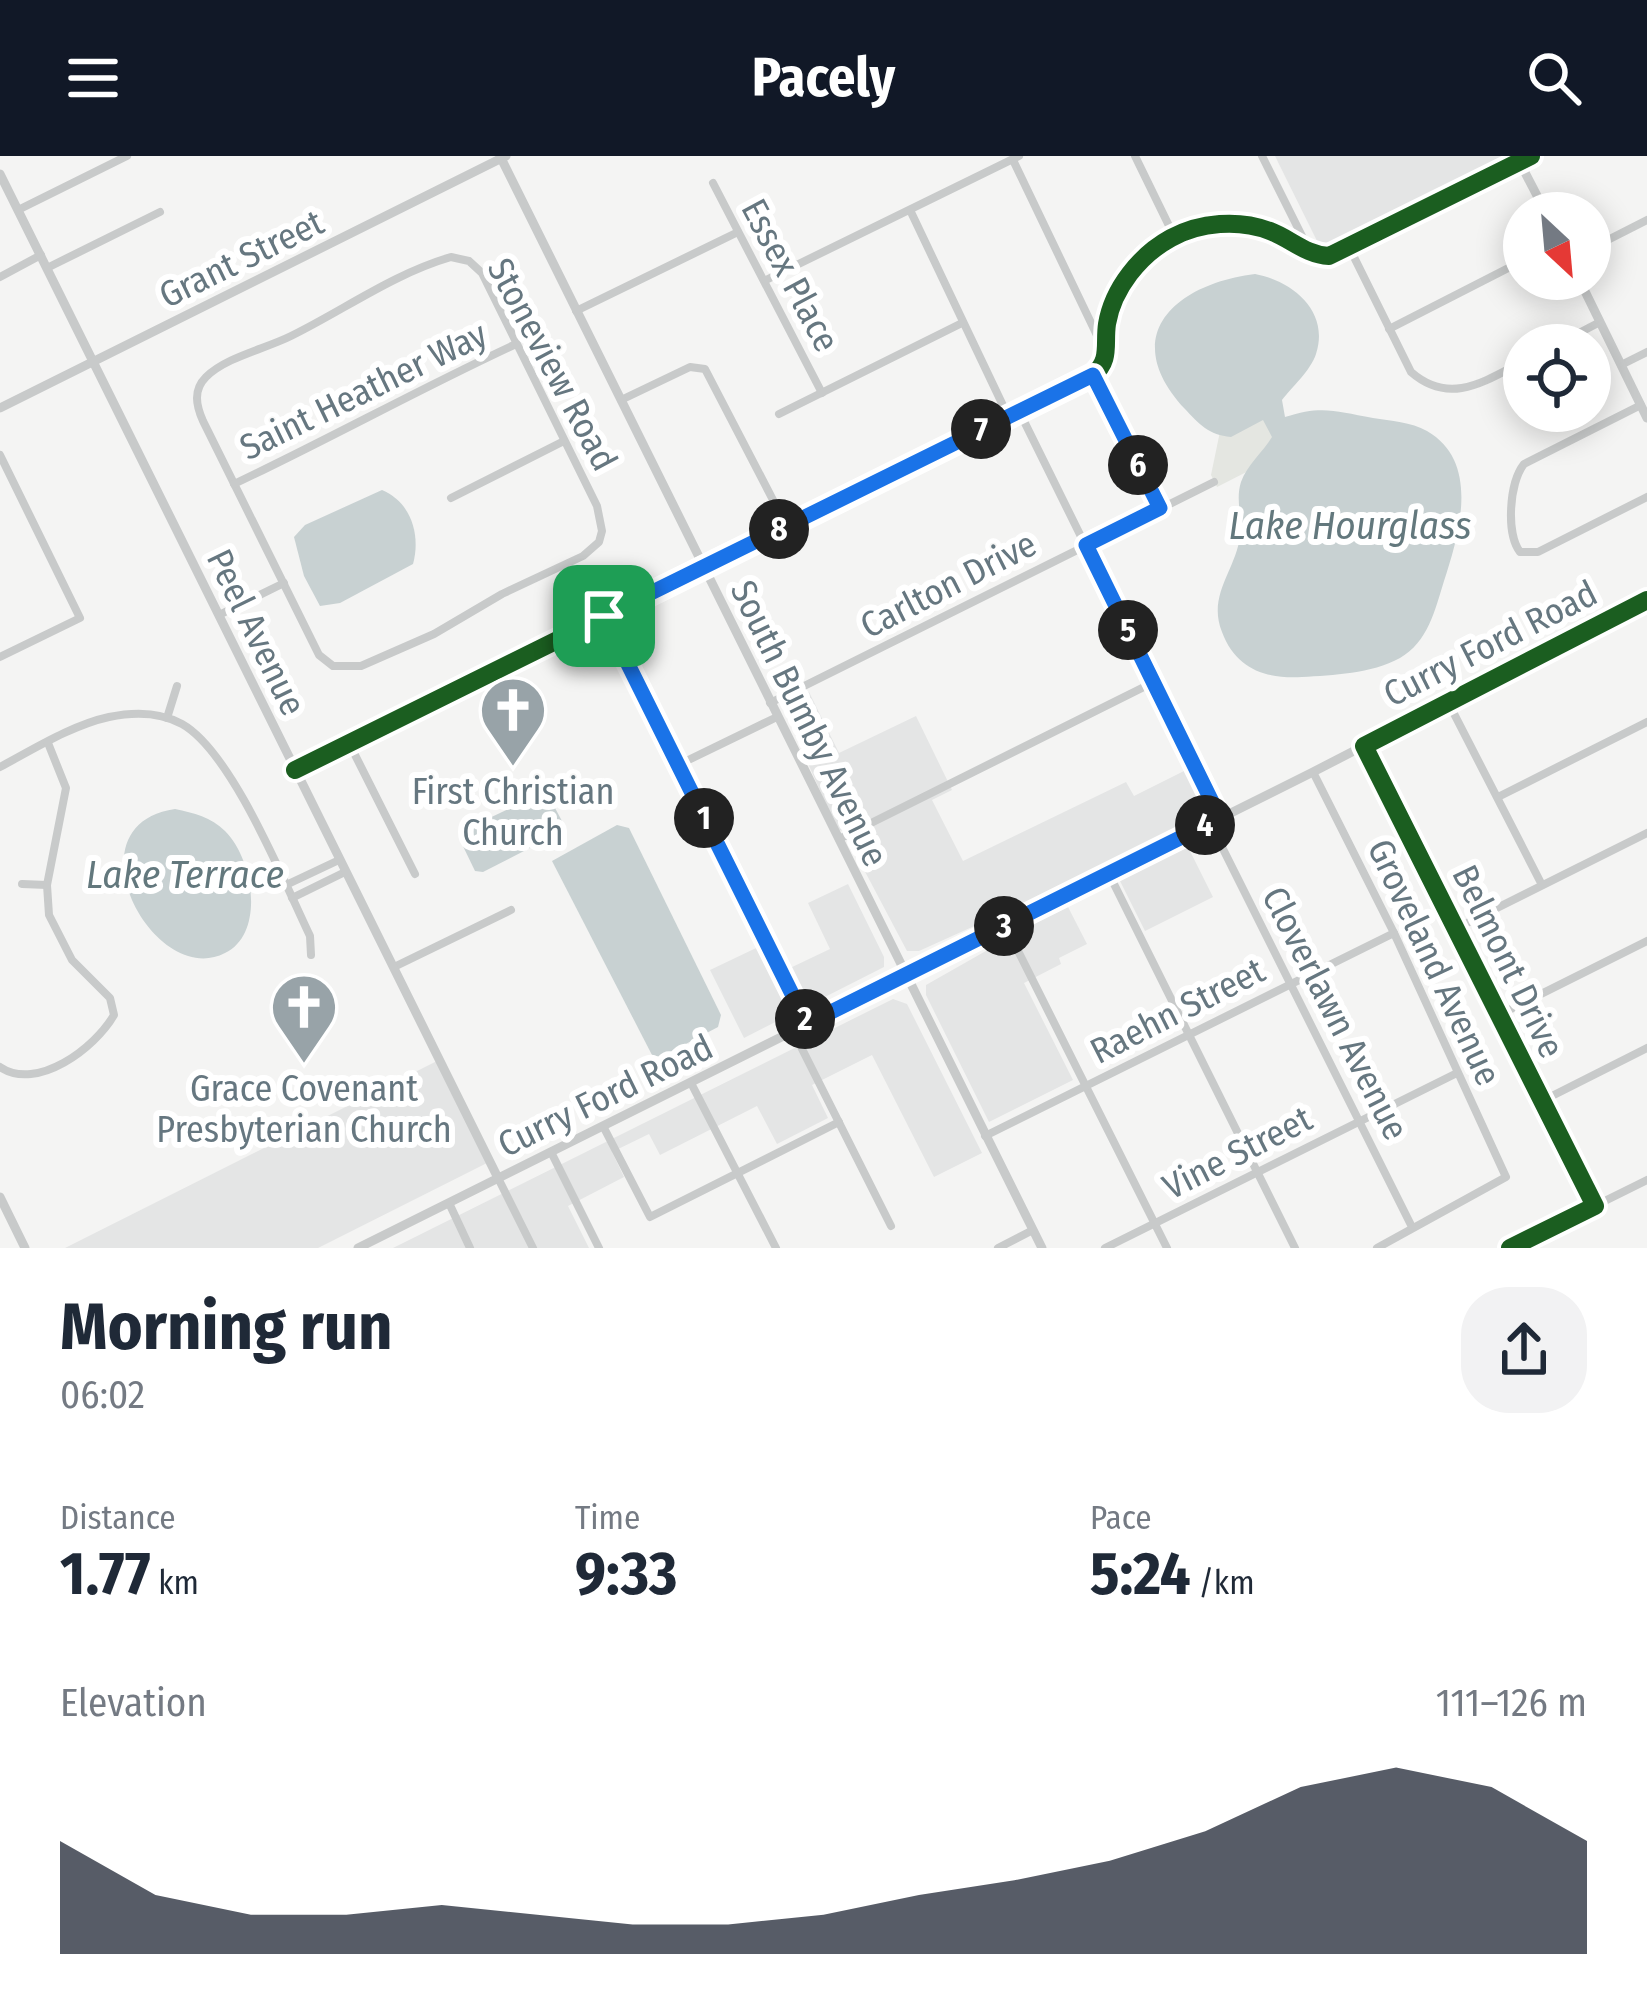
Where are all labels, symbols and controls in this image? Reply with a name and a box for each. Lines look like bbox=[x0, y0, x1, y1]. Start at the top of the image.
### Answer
icon: menu bbox=[60, 45, 126, 111]
icon: search bbox=[1521, 45, 1587, 111]
text: Pacely bbox=[752, 46, 895, 110]
street label: Essex Place bbox=[732, 192, 849, 359]
north arrow bbox=[1503, 192, 1611, 300]
map controls bbox=[1503, 192, 1611, 432]
street label: Grant Street bbox=[152, 200, 331, 318]
street label: Stoneview Road bbox=[478, 251, 627, 478]
street label: Saint Heather Way bbox=[233, 312, 494, 470]
button: locate bbox=[1503, 324, 1611, 432]
pin: 7 bbox=[951, 399, 1011, 459]
text: 7 bbox=[974, 409, 988, 449]
pin: 6 bbox=[1108, 435, 1168, 495]
text: 6 bbox=[1129, 445, 1147, 485]
pin: 8 bbox=[749, 499, 809, 559]
water label: Lake Hourglass bbox=[1228, 503, 1472, 549]
text: 8 bbox=[770, 509, 788, 549]
street label: Carlton Drive bbox=[853, 522, 1044, 648]
street label: Peel Avenue bbox=[197, 542, 315, 723]
pin bbox=[553, 565, 655, 667]
street label: Curry Ford Road bbox=[1376, 571, 1604, 717]
street label: South Bumby Avenue bbox=[721, 573, 897, 874]
icon: arrive bbox=[571, 583, 637, 649]
pin: 5 bbox=[1098, 600, 1158, 660]
text: 5 bbox=[1120, 610, 1136, 650]
church icon: First Christian Church bbox=[478, 675, 548, 769]
place label: First Christian Church bbox=[412, 770, 614, 855]
pin: 1 bbox=[674, 788, 734, 848]
pin: 4 bbox=[1175, 795, 1235, 855]
text: 1 bbox=[697, 798, 711, 838]
text: 4 bbox=[1197, 805, 1213, 845]
street label: Groveland Avenue bbox=[1358, 832, 1510, 1092]
water label: Lake Terrace bbox=[86, 852, 284, 898]
street label: Belmont Drive bbox=[1443, 858, 1574, 1065]
street label: Cloverlawn Avenue bbox=[1252, 880, 1418, 1147]
pin: 3 bbox=[974, 896, 1034, 956]
text: 3 bbox=[996, 906, 1012, 946]
street label: Raehn Street bbox=[1083, 948, 1272, 1074]
church icon: Grace Covenant Presbyterian Church bbox=[269, 972, 339, 1066]
pin: 2 bbox=[775, 989, 835, 1049]
text: 2 bbox=[797, 999, 813, 1039]
street label: Curry Ford Road bbox=[491, 1025, 720, 1167]
place label: Grace Covenant Presbyterian Church bbox=[156, 1067, 452, 1152]
street label: Vine Street bbox=[1156, 1097, 1319, 1209]
text: Morning run bbox=[60, 1287, 393, 1366]
button: share bbox=[1461, 1287, 1587, 1413]
text: 06:02 bbox=[60, 1372, 145, 1418]
text: Distance bbox=[60, 1498, 176, 1538]
text: Time bbox=[575, 1498, 640, 1538]
text: Pace bbox=[1090, 1498, 1152, 1538]
text: 1.77 bbox=[60, 1538, 150, 1610]
text: 9:33 bbox=[575, 1538, 677, 1610]
text: 5:24 bbox=[1090, 1538, 1191, 1610]
text: km bbox=[150, 1563, 199, 1603]
text: /km bbox=[1191, 1563, 1255, 1603]
text: Elevation bbox=[60, 1680, 207, 1726]
text: 111–126 m bbox=[1436, 1680, 1587, 1726]

